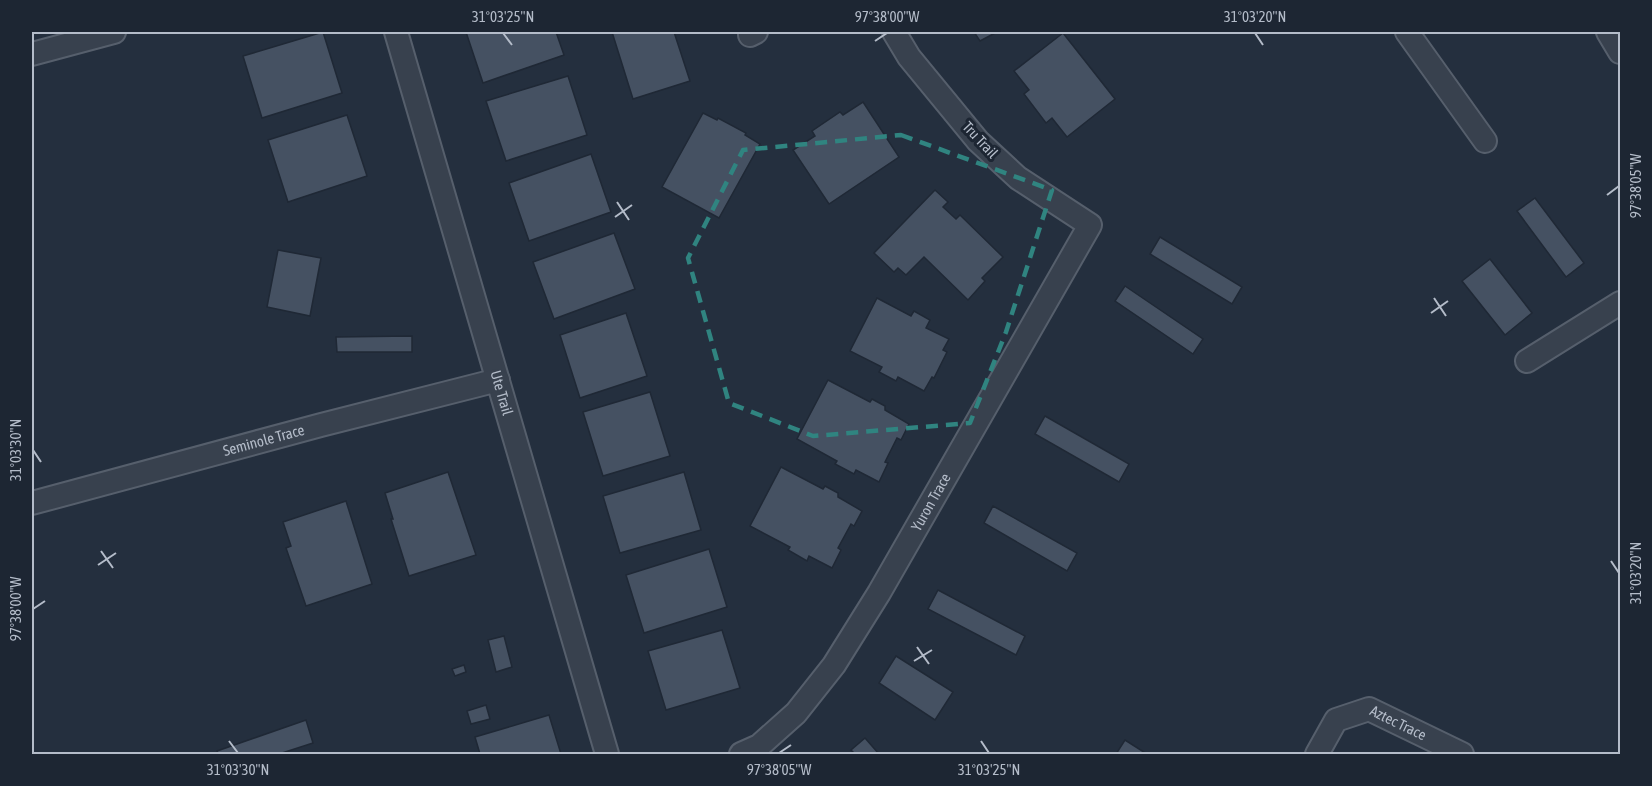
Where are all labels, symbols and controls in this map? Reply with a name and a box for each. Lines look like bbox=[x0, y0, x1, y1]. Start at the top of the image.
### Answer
text: 31°03'25"N bbox=[472, 8, 534, 25]
text: 97°38'00"W bbox=[855, 8, 919, 25]
text: 31°03'20"N bbox=[1224, 8, 1286, 25]
street label: Tru Trail bbox=[959, 118, 1001, 161]
text: 97°38'05"W bbox=[1627, 154, 1644, 218]
street label: Ute Trail bbox=[487, 368, 517, 417]
text: 31°03'30"N bbox=[7, 419, 24, 481]
street label: Seminole Trace bbox=[221, 421, 306, 459]
street label: Yuron Trace bbox=[907, 470, 954, 534]
text: 31°03'20"N bbox=[1627, 542, 1644, 604]
text: 97°38'00"W bbox=[7, 577, 24, 641]
street label: Aztec Trace bbox=[1367, 702, 1429, 744]
text: 31°03'30"N bbox=[207, 761, 269, 778]
text: 97°38'05"W bbox=[747, 761, 811, 778]
text: 31°03'25"N bbox=[958, 761, 1020, 778]

